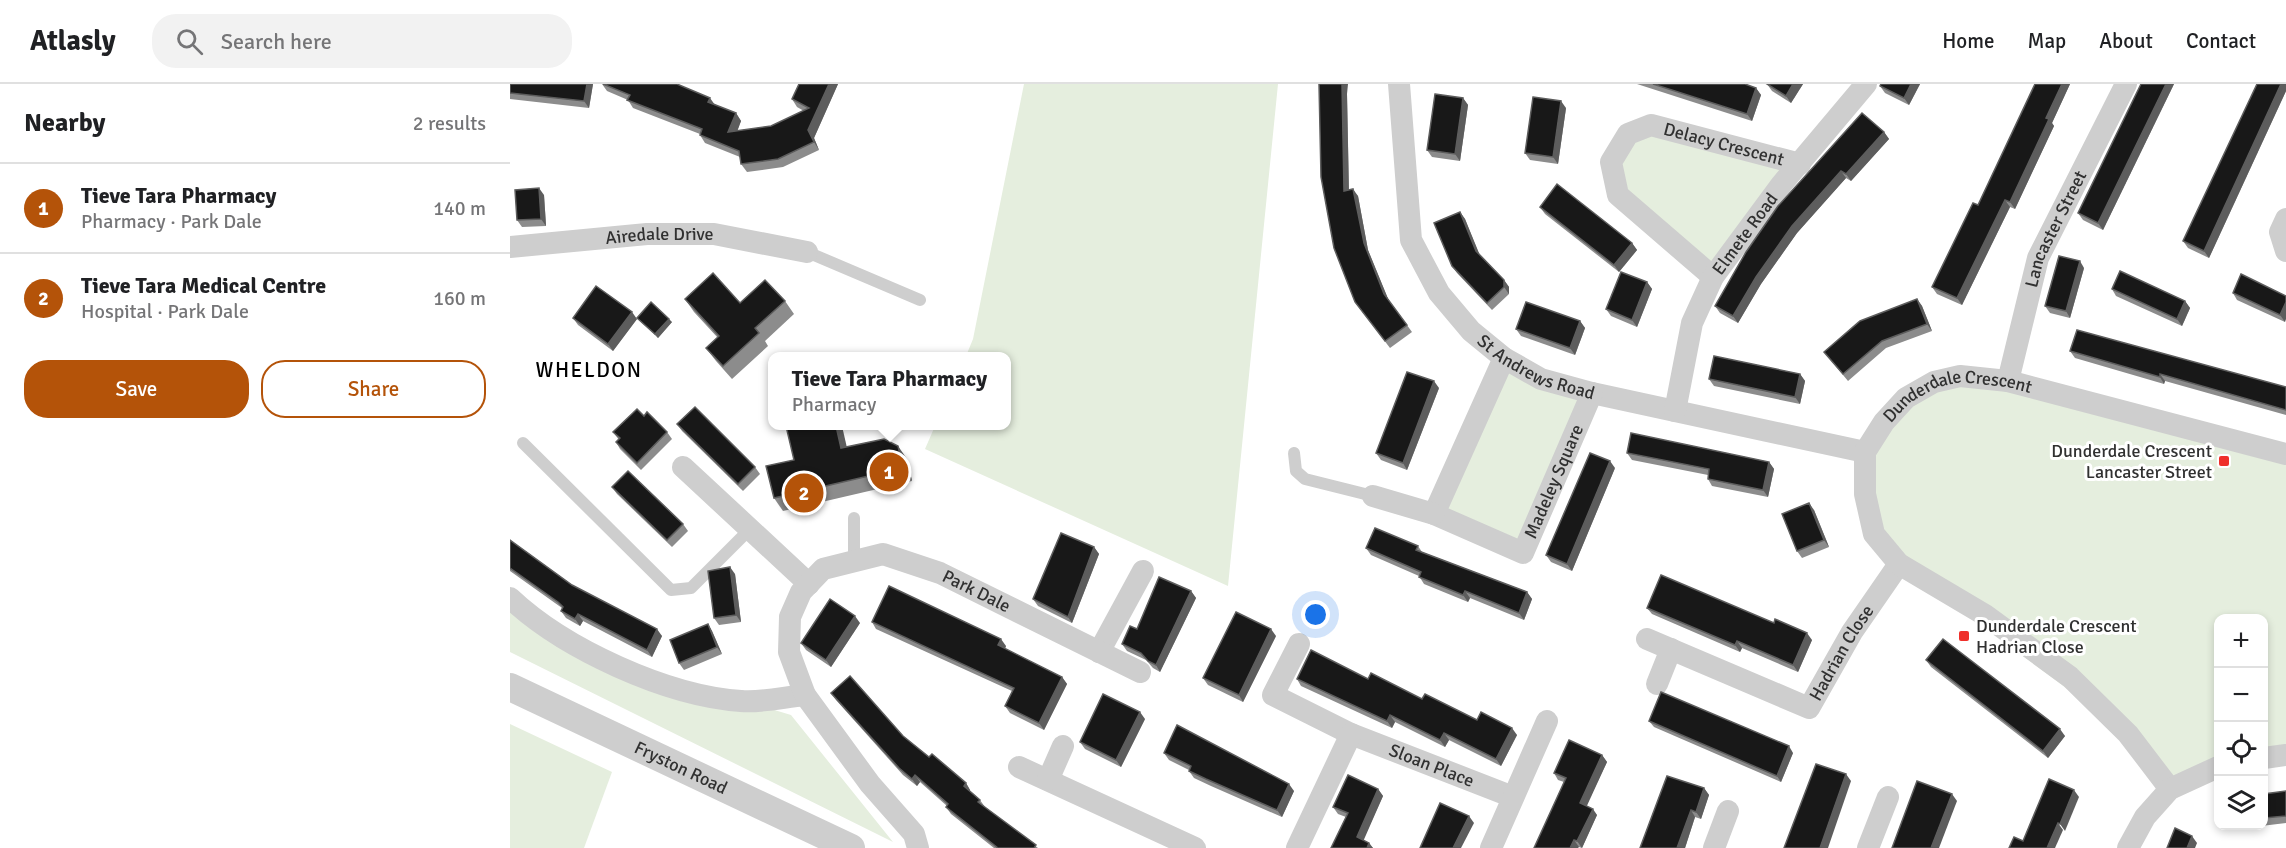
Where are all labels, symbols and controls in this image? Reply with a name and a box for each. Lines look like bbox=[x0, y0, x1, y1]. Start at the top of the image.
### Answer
search box bbox=[152, 14, 572, 68]
text: Atlasly bbox=[30, 24, 116, 58]
icon: search bbox=[173, 25, 206, 58]
text: Search here bbox=[221, 28, 332, 55]
text: Home bbox=[1942, 28, 1995, 54]
text: Map bbox=[2028, 28, 2066, 54]
text: About bbox=[2099, 28, 2153, 54]
text: Contact bbox=[2186, 28, 2256, 54]
text: Nearby bbox=[24, 107, 105, 139]
text: 2 results bbox=[413, 111, 486, 136]
street label: Delacy Crescent bbox=[1661, 118, 1786, 170]
street label: Lancaster Street bbox=[2020, 167, 2091, 290]
text: Tieve Tara Pharmacy bbox=[81, 182, 276, 209]
street label: Elmete Road bbox=[1707, 188, 1783, 279]
text: 1 bbox=[38, 196, 49, 221]
text: 140 m bbox=[433, 196, 486, 221]
text: Pharmacy · Park Dale bbox=[81, 209, 262, 234]
street label: Airedale Drive bbox=[604, 223, 714, 249]
text: Tieve Tara Medical Centre bbox=[81, 272, 326, 299]
text: 2 bbox=[38, 286, 49, 311]
text: 160 m bbox=[433, 286, 486, 311]
text: Hospital · Park Dale bbox=[81, 299, 249, 324]
street label: St Andrews Road bbox=[1473, 330, 1597, 404]
popup bbox=[768, 352, 1011, 430]
district label: WHELDON bbox=[536, 357, 642, 383]
button: Save bbox=[24, 360, 249, 418]
button: Share bbox=[261, 360, 486, 418]
text: Tieve Tara Pharmacy bbox=[792, 365, 987, 392]
street label: Dunderdale Crescent bbox=[1878, 365, 2034, 427]
text: Pharmacy bbox=[792, 392, 876, 417]
street label: Madeley Square bbox=[1520, 421, 1588, 542]
place label: Dunderdale Crescent Lancaster Street bbox=[2051, 440, 2212, 483]
pin: 1 bbox=[870, 450, 908, 494]
marker: Dunderdale Crescent Lancaster Street bbox=[2217, 454, 2231, 468]
pin: 2 bbox=[784, 470, 824, 516]
street label: Park Dale bbox=[939, 565, 1014, 617]
your location bbox=[1301, 600, 1330, 629]
street label: Hadrian Close bbox=[1804, 601, 1878, 705]
map controls bbox=[2214, 614, 2268, 830]
button: + bbox=[2214, 614, 2268, 668]
place label: Dunderdale Crescent Hadrian Close bbox=[1976, 615, 2137, 658]
marker: Dunderdale Crescent Hadrian Close bbox=[1957, 629, 1971, 643]
button: − bbox=[2214, 668, 2268, 722]
button: locate bbox=[2214, 722, 2268, 776]
street label: Fryston Road bbox=[631, 736, 731, 799]
street label: Sloan Place bbox=[1386, 739, 1477, 792]
button: layers bbox=[2214, 776, 2268, 830]

